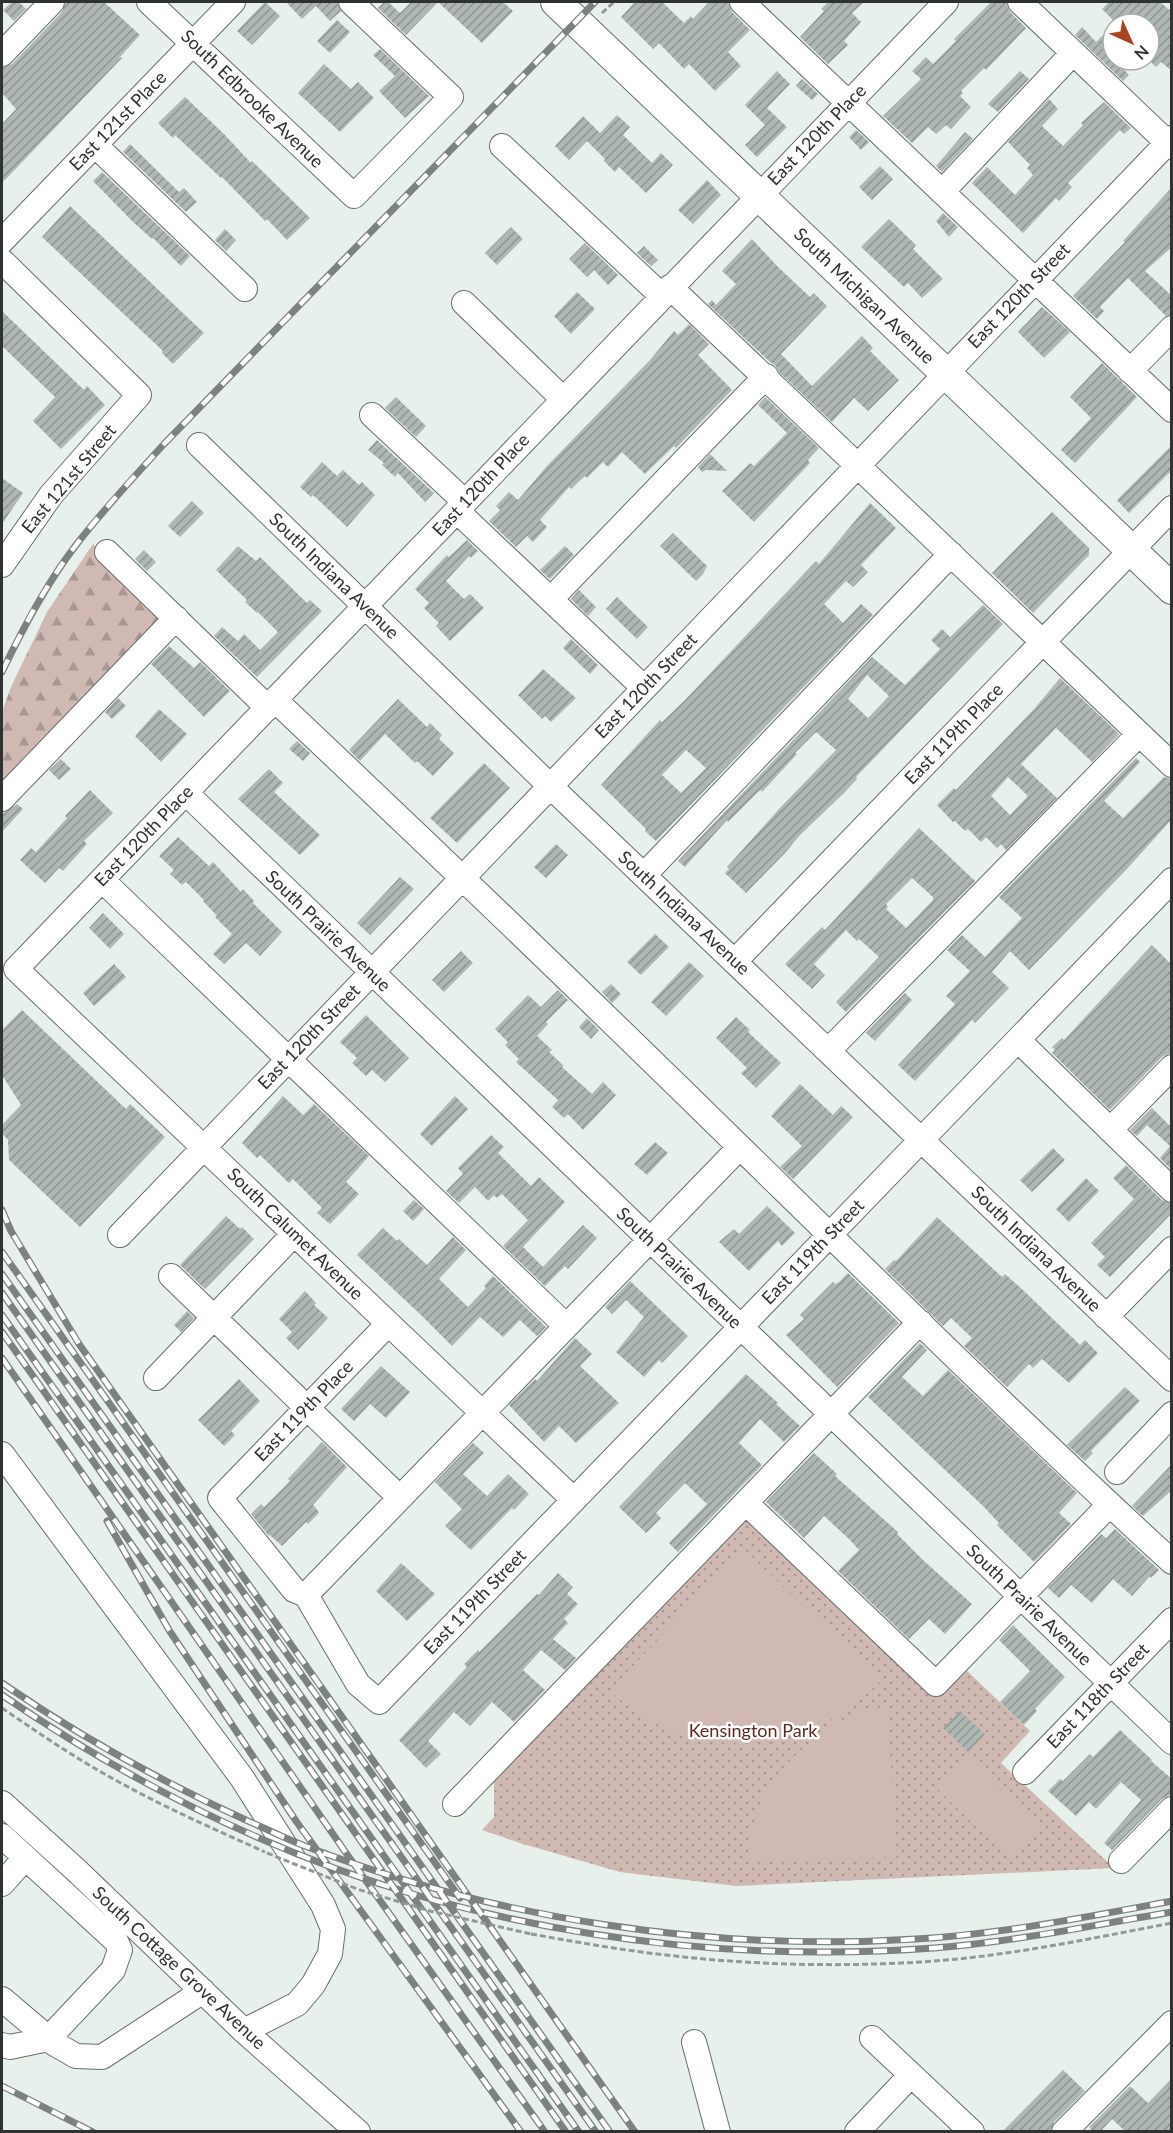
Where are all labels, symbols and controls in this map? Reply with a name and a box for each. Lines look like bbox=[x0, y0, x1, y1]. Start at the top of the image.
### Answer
north arrow bbox=[1101, 12, 1161, 72]
street label: South Edbrooke Avenue bbox=[177, 25, 329, 172]
text: N bbox=[1131, 42, 1153, 64]
street label: East 121st Place bbox=[64, 66, 170, 175]
street label: East 120th Place bbox=[762, 79, 870, 190]
street label: South Michigan Avenue bbox=[790, 222, 940, 368]
street label: East 120th Street bbox=[962, 238, 1074, 353]
street label: East 121st Street bbox=[16, 419, 121, 537]
street label: East 120th Place bbox=[427, 428, 533, 540]
street label: South Indiana Avenue bbox=[265, 508, 404, 643]
street label: East 120th Street bbox=[589, 628, 701, 743]
street label: East 119th Place bbox=[899, 678, 1007, 789]
street label: East 120th Place bbox=[89, 780, 197, 891]
street label: South Indiana Avenue bbox=[614, 846, 755, 979]
street label: South Prairie Avenue bbox=[262, 865, 396, 996]
street label: East 120th Street bbox=[252, 979, 364, 1094]
street label: South Calumet Avenue bbox=[223, 1163, 368, 1304]
street label: South Indiana Avenue bbox=[967, 1181, 1106, 1316]
street label: East 119th Street bbox=[756, 1194, 868, 1309]
street label: South Prairie Avenue bbox=[613, 1202, 747, 1333]
street label: East 119th Place bbox=[249, 1355, 357, 1466]
street label: South Prairie Avenue bbox=[963, 1539, 1097, 1670]
street label: East 119th Street bbox=[418, 1544, 530, 1659]
street label: East 118th Street bbox=[1041, 1638, 1153, 1753]
park label: Kensington Park bbox=[689, 1719, 818, 1741]
street label: South Cottage Grove Avenue bbox=[89, 1881, 271, 2053]

